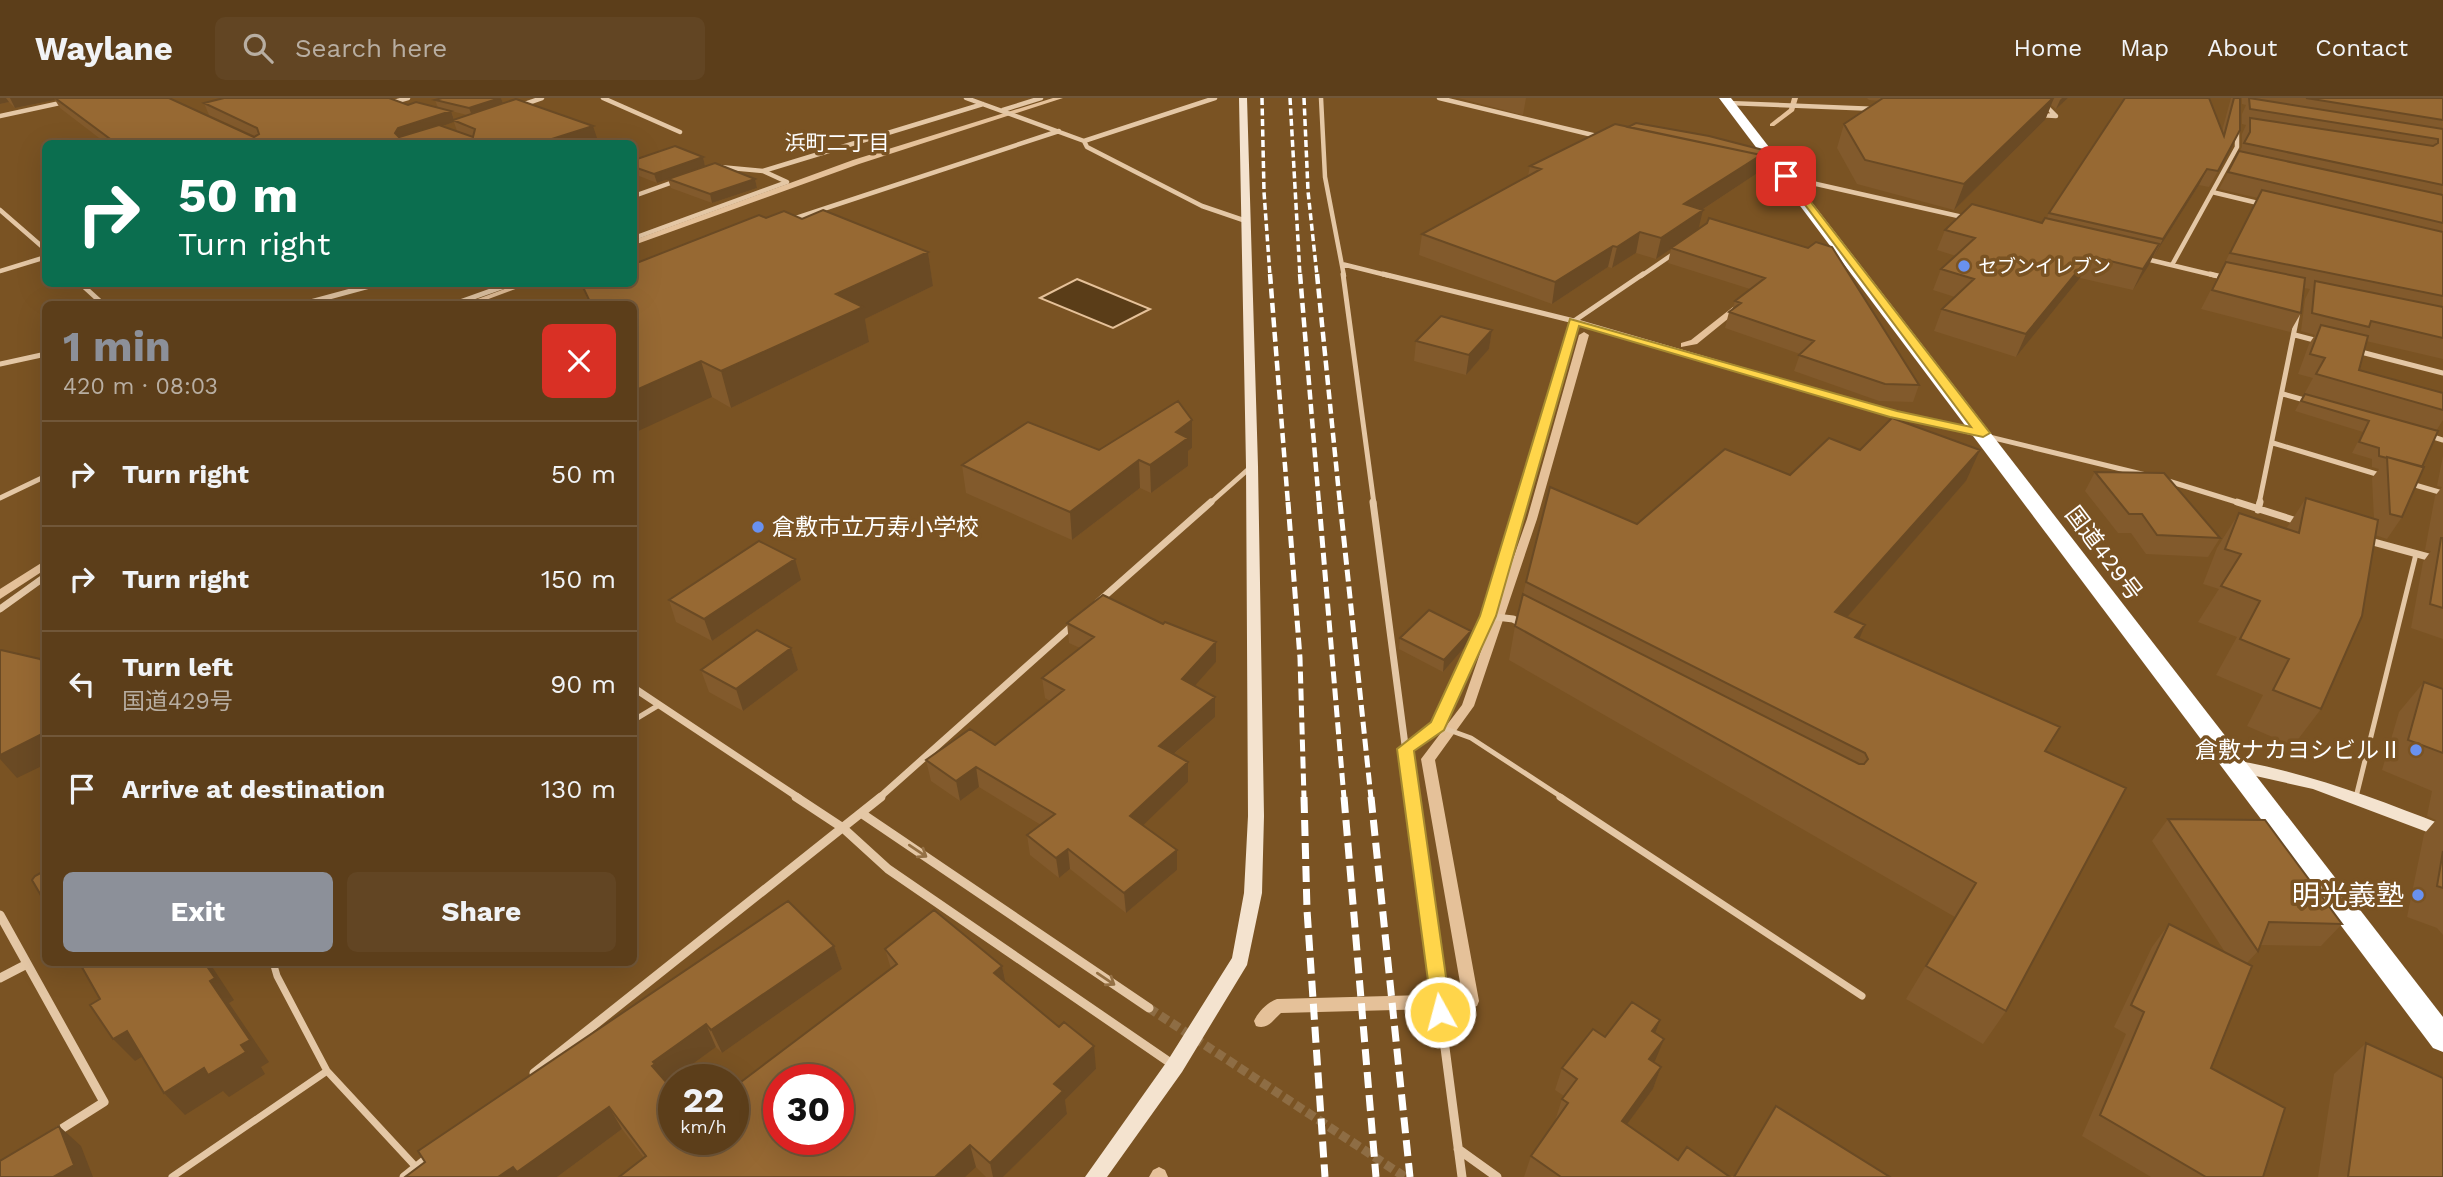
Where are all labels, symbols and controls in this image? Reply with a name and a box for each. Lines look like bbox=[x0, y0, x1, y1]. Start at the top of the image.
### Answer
search box bbox=[215, 17, 705, 80]
text: Waylane bbox=[35, 29, 173, 68]
icon: search bbox=[239, 29, 277, 67]
text: Search here bbox=[295, 33, 447, 63]
text: Home bbox=[2014, 34, 2082, 62]
text: Map bbox=[2120, 34, 2169, 62]
text: About bbox=[2207, 34, 2277, 62]
text: Contact bbox=[2315, 34, 2408, 62]
district label: 浜町二丁目 bbox=[785, 130, 890, 155]
pin bbox=[1756, 146, 1816, 206]
icon: arrive bbox=[1767, 157, 1805, 195]
text: 50 m bbox=[178, 166, 298, 224]
icon: right bbox=[63, 168, 154, 259]
text: Turn right bbox=[178, 225, 330, 263]
place label: セブンイレブン bbox=[1978, 255, 2111, 278]
marker: セブンイレブン bbox=[1956, 258, 1972, 274]
text: 1 min bbox=[63, 322, 171, 371]
button: close bbox=[542, 324, 616, 398]
text: 420 m · 08:03 bbox=[63, 373, 218, 400]
icon: right bbox=[63, 455, 101, 493]
text: Turn right bbox=[122, 459, 249, 489]
text: 50 m bbox=[551, 459, 616, 489]
street label: 国道429号 bbox=[2060, 501, 2148, 606]
place label: 倉敷市立万寿小学校 bbox=[772, 514, 979, 541]
marker: 倉敷市立万寿小学校 bbox=[750, 519, 766, 535]
icon: right bbox=[63, 560, 101, 598]
text: Turn right bbox=[122, 564, 249, 594]
text: 150 m bbox=[541, 564, 616, 594]
text: Turn left bbox=[122, 652, 233, 682]
icon: left bbox=[63, 665, 101, 703]
text: 90 m bbox=[550, 669, 616, 699]
text: 国道429号 bbox=[122, 688, 233, 715]
place label: 倉敷ナカヨシビルⅡ bbox=[2195, 737, 2402, 764]
marker: 倉敷ナカヨシビルⅡ bbox=[2408, 742, 2424, 758]
icon: arrive bbox=[63, 770, 101, 808]
text: Arrive at destination bbox=[122, 774, 385, 804]
text: 130 m bbox=[541, 774, 616, 804]
one-way arrow bbox=[908, 844, 927, 858]
button: Exit bbox=[63, 872, 333, 952]
button: Share bbox=[347, 872, 616, 952]
place label: 明光義塾 bbox=[2292, 879, 2404, 912]
marker: 明光義塾 bbox=[2410, 887, 2426, 903]
one-way arrow bbox=[1096, 972, 1115, 986]
position arrow bbox=[1403, 975, 1477, 1049]
speed limit sign: 30 bbox=[763, 1064, 854, 1155]
text: 22 bbox=[683, 1079, 724, 1121]
text: km/h bbox=[680, 1116, 727, 1137]

